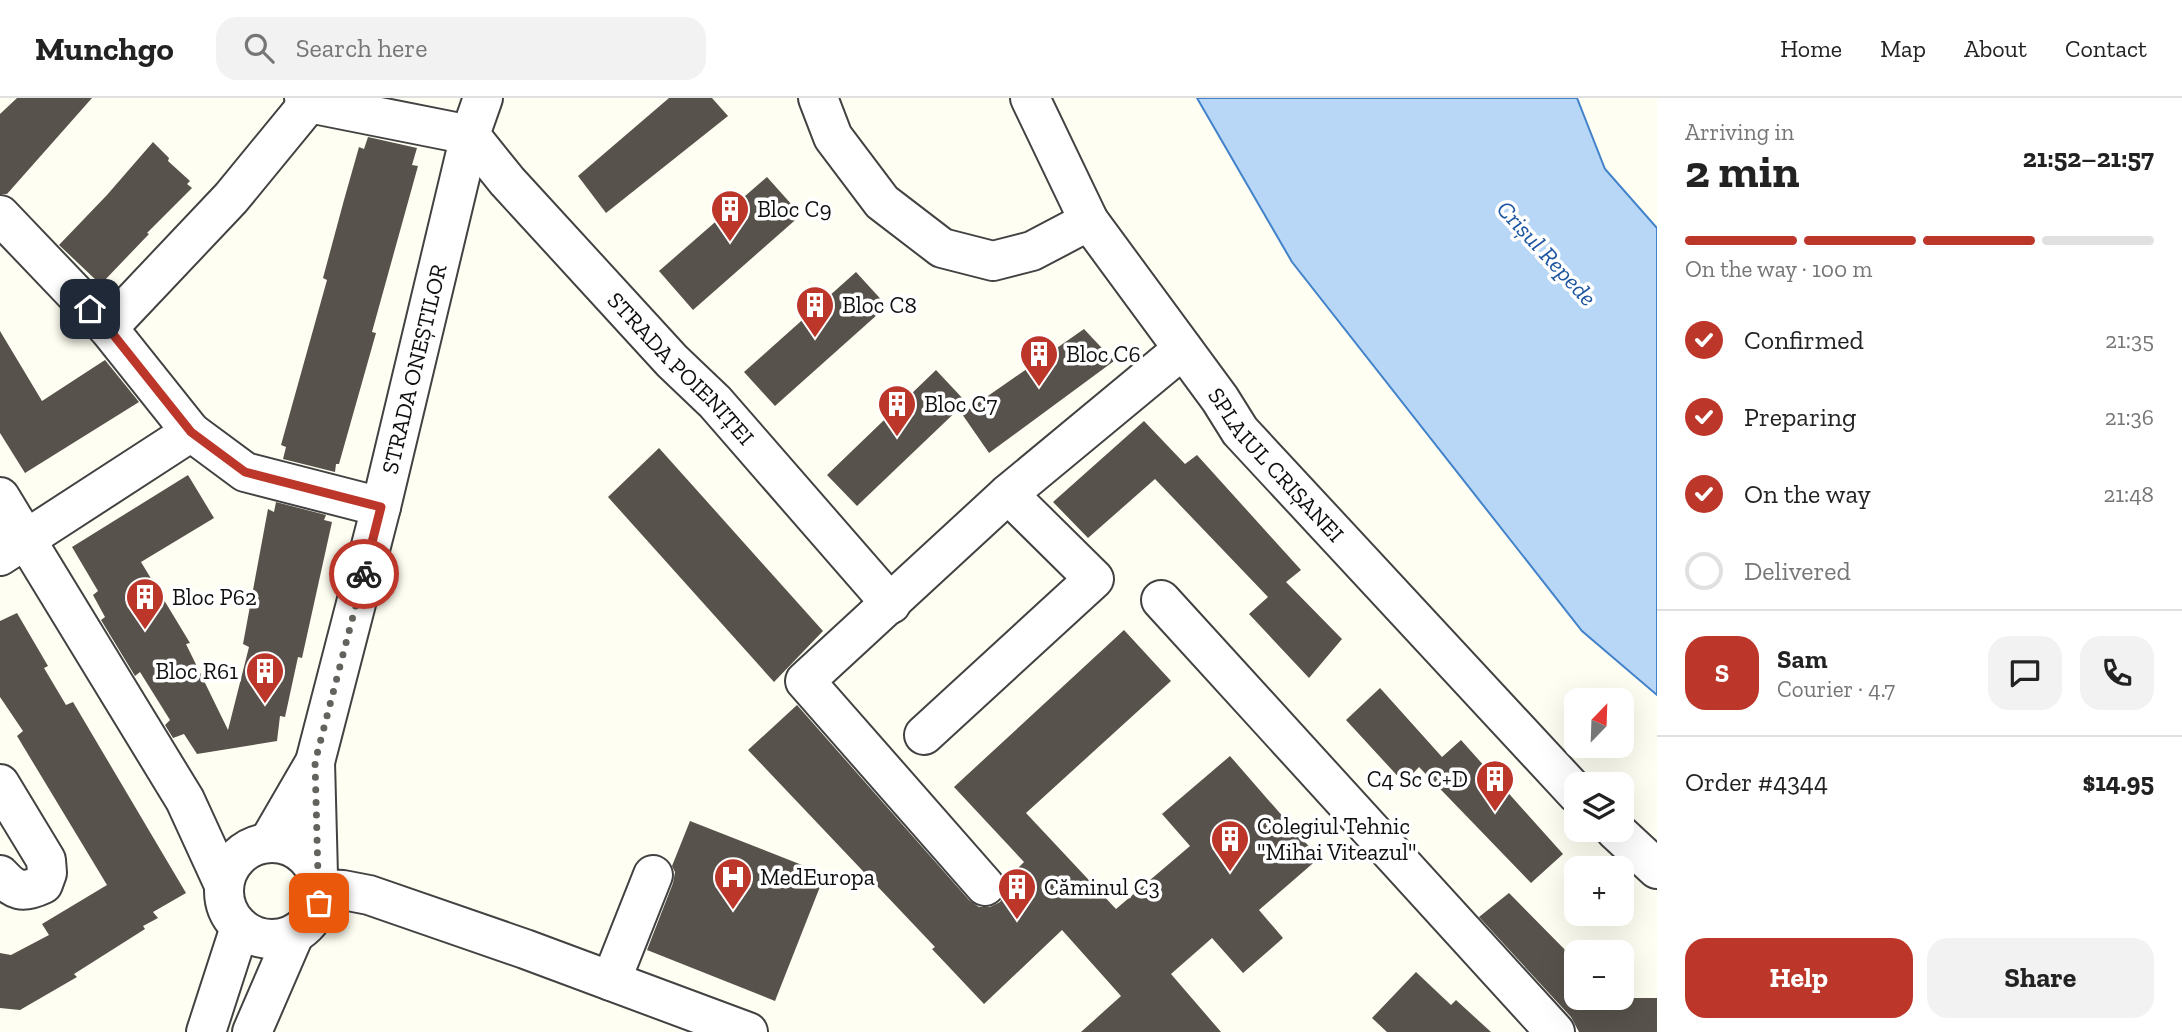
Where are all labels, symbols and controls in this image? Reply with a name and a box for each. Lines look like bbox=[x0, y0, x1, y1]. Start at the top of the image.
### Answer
search box bbox=[216, 17, 706, 80]
text: Munchgo bbox=[35, 29, 174, 68]
icon: search bbox=[240, 29, 278, 67]
text: Search here bbox=[296, 32, 427, 64]
text: Home bbox=[1780, 34, 1842, 63]
text: Map bbox=[1880, 34, 1926, 63]
text: About bbox=[1964, 34, 2027, 63]
text: Contact bbox=[2065, 34, 2147, 63]
text: Arriving in bbox=[1685, 118, 1794, 146]
text: 21:52–21:57 bbox=[2023, 142, 2154, 174]
text: 2 min bbox=[1685, 144, 1800, 199]
building icon: Bloc C9 bbox=[709, 188, 751, 243]
water label: Crișul Repede bbox=[1491, 194, 1603, 312]
place label: Bloc C9 bbox=[757, 195, 832, 223]
text: On the way · 100 m bbox=[1685, 255, 1872, 283]
street label: STRADA ONEȘTILOR bbox=[375, 261, 453, 477]
pin bbox=[60, 279, 120, 339]
building icon: Bloc C8 bbox=[794, 284, 836, 339]
street label: STRADA POIENIȚEI bbox=[602, 286, 760, 451]
icon: home bbox=[71, 290, 109, 328]
place label: Bloc C8 bbox=[842, 291, 917, 319]
icon: check bbox=[1685, 321, 1723, 359]
text: Confirmed bbox=[1744, 324, 1864, 356]
text: 21:35 bbox=[2105, 326, 2154, 354]
building icon: Bloc C6 bbox=[1018, 333, 1060, 388]
place label: Bloc C6 bbox=[1066, 340, 1141, 368]
street label: SPLAIUL CRIȘANEI bbox=[1202, 382, 1350, 548]
building icon: Bloc C7 bbox=[876, 383, 918, 438]
place label: Bloc C7 bbox=[924, 390, 997, 418]
icon: check bbox=[1685, 398, 1723, 436]
text: Preparing bbox=[1744, 401, 1856, 433]
text: 21:36 bbox=[2105, 403, 2154, 431]
icon: check bbox=[1685, 475, 1723, 513]
text: On the way bbox=[1744, 478, 1871, 510]
text: 21:48 bbox=[2103, 480, 2154, 508]
courier bbox=[329, 539, 399, 609]
icon: bike bbox=[345, 555, 383, 593]
text: Delivered bbox=[1744, 555, 1851, 587]
building icon: Bloc P62 bbox=[124, 576, 166, 631]
place label: Bloc P62 bbox=[172, 583, 257, 611]
button: chat bbox=[1988, 636, 2062, 710]
button: phone bbox=[2080, 636, 2154, 710]
text: Sam bbox=[1777, 643, 1827, 675]
building icon: Bloc R61 bbox=[244, 650, 286, 705]
place label: Bloc R61 bbox=[155, 657, 238, 685]
text: S bbox=[1715, 657, 1729, 689]
text: Courier · 4.7 bbox=[1777, 675, 1895, 703]
north arrow bbox=[1564, 688, 1634, 758]
map controls bbox=[1564, 688, 1634, 1010]
building icon: C4 Sc C+D bbox=[1474, 758, 1516, 813]
place label: C4 Sc C+D bbox=[1367, 765, 1468, 793]
text: Order #4344 bbox=[1685, 766, 1828, 798]
text: $14.95 bbox=[2082, 766, 2154, 798]
button: layers bbox=[1564, 772, 1634, 842]
place label: Colegiul Tehnic "Mihai Viteazul" bbox=[1257, 812, 1416, 866]
building icon: Colegiul Tehnic "Mihai Viteazul" bbox=[1209, 818, 1251, 873]
hospital icon: MedEuropa bbox=[712, 856, 754, 911]
button: + bbox=[1564, 856, 1634, 926]
place label: MedEuropa bbox=[760, 863, 875, 891]
building icon: Căminul C3 bbox=[996, 866, 1038, 921]
pin bbox=[289, 873, 349, 933]
place label: Căminul C3 bbox=[1044, 873, 1160, 901]
icon: bag bbox=[300, 884, 338, 922]
button: Help bbox=[1685, 938, 1913, 1018]
button: Share bbox=[1927, 938, 2154, 1018]
button: − bbox=[1564, 940, 1634, 1010]

